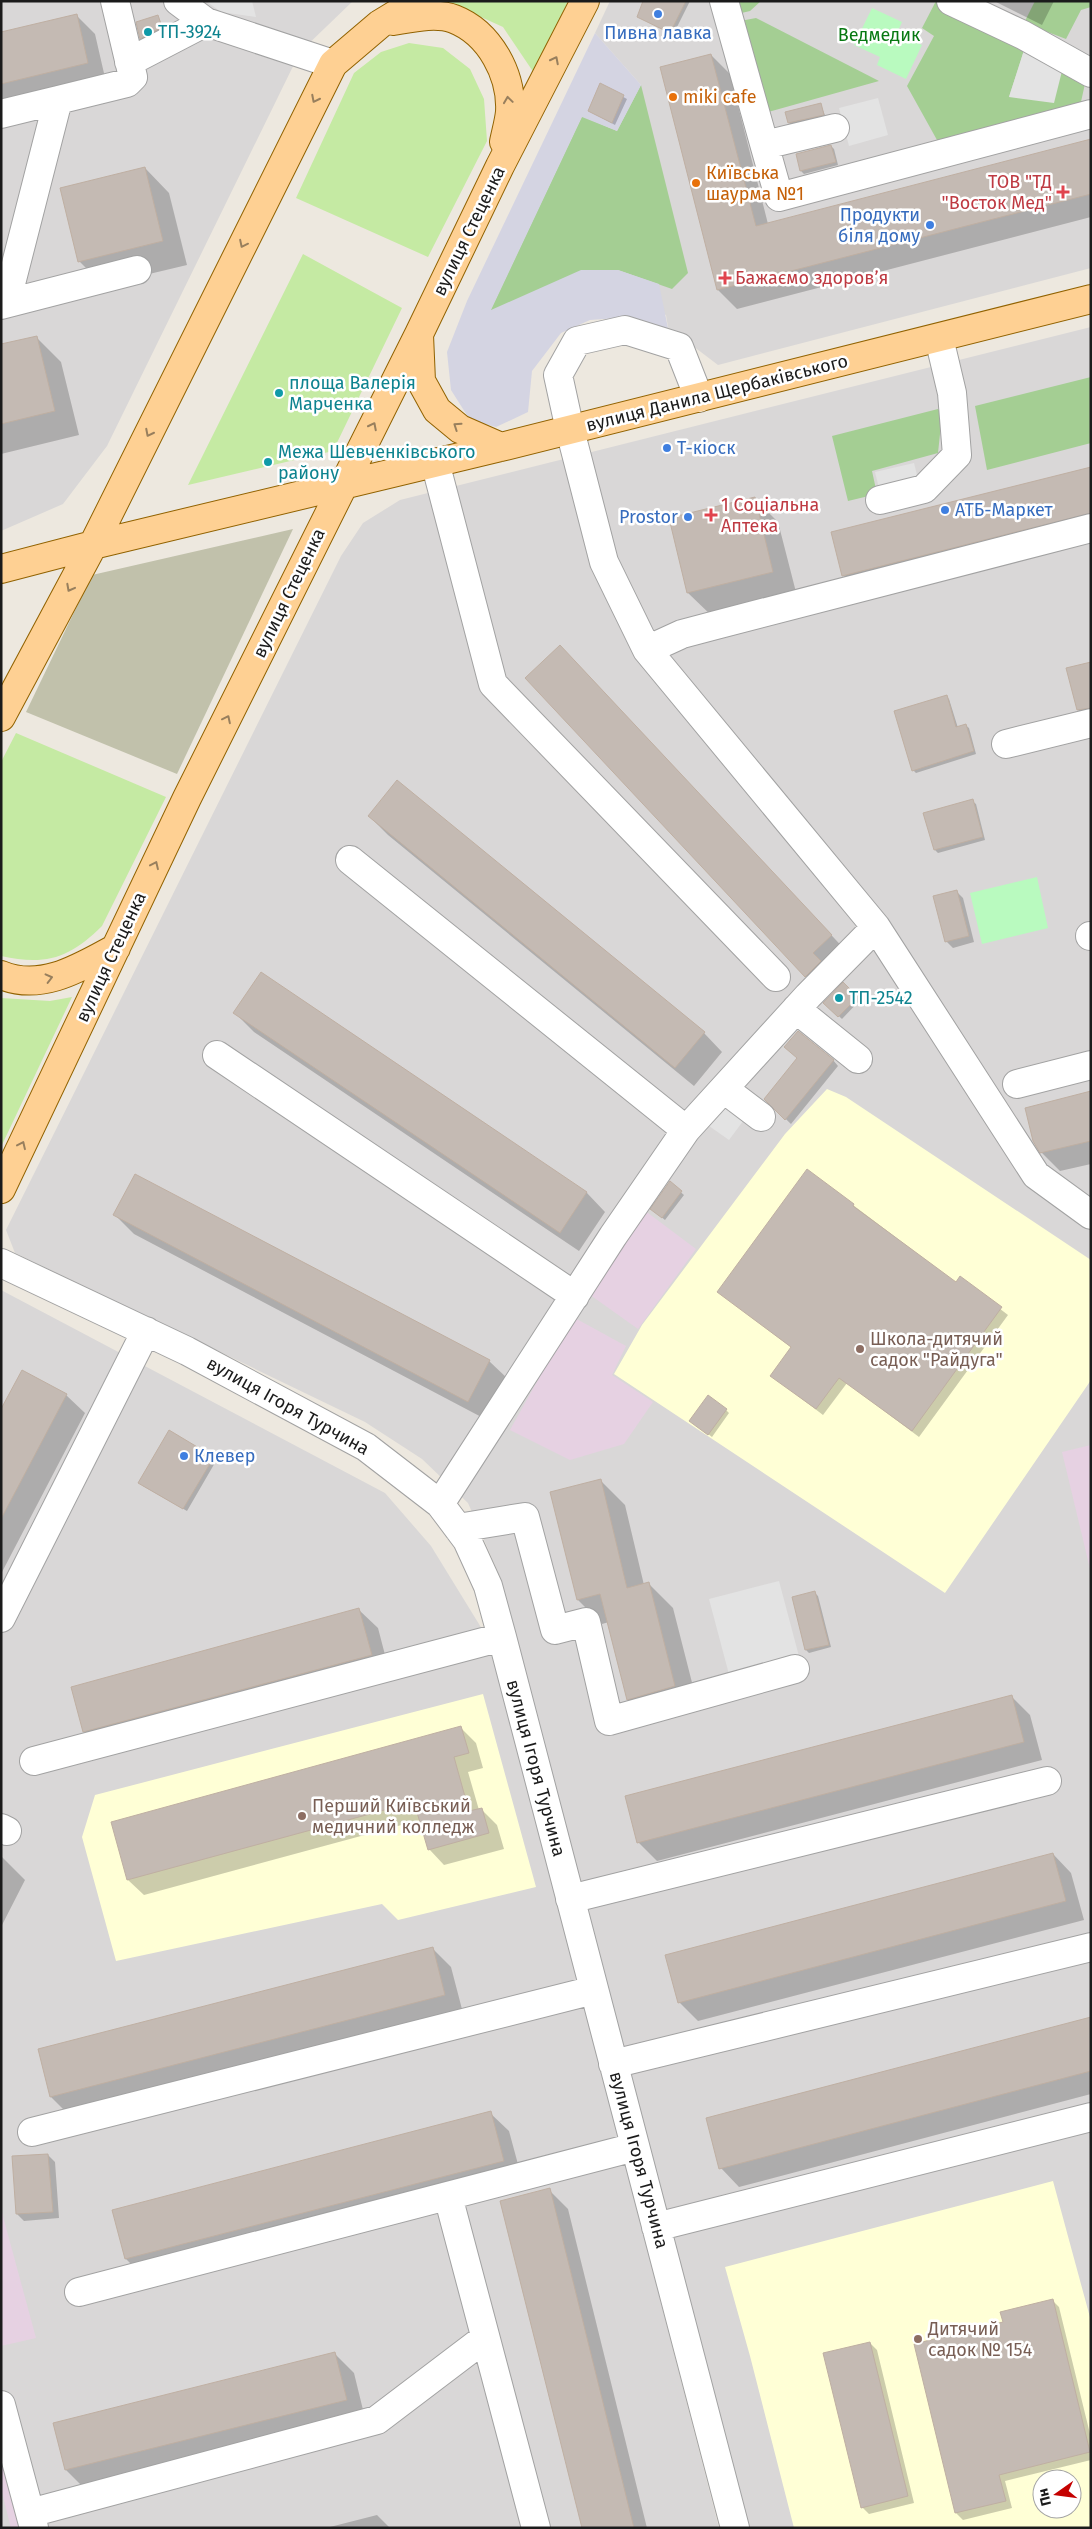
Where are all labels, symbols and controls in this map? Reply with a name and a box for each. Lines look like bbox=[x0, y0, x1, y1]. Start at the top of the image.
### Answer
marker: Пивна лавка bbox=[652, 8, 664, 20]
place label: ТП-3924 bbox=[158, 21, 222, 43]
place label: Пивна лавка bbox=[604, 22, 712, 44]
park label: Ведмедик bbox=[838, 24, 921, 46]
marker: ТП-3924 bbox=[142, 26, 154, 38]
one-way arrow bbox=[549, 56, 559, 65]
place label: miki cafe bbox=[683, 86, 756, 108]
marker: miki cafe bbox=[667, 91, 679, 103]
one-way arrow bbox=[311, 93, 321, 102]
one-way arrow bbox=[504, 96, 514, 105]
place label: Київська шаурма №1 bbox=[706, 162, 804, 205]
street label: вулиця Стеценка bbox=[428, 163, 510, 299]
place label: ТОВ "ТД "Восток Мед" bbox=[942, 171, 1052, 214]
marker: Київська шаурма №1 bbox=[690, 177, 702, 189]
marker: ТОВ "ТД "Восток Мед" bbox=[1056, 185, 1070, 199]
place label: Продукти біля дому bbox=[838, 204, 920, 247]
marker: Продукти біля дому bbox=[924, 219, 936, 231]
one-way arrow bbox=[239, 239, 249, 248]
place label: Бажаємо здоровʼя bbox=[735, 267, 888, 289]
marker: Бажаємо здоровʼя bbox=[719, 272, 731, 284]
street label: вулиця Данила Щербаківського bbox=[584, 350, 850, 436]
place label: площа Валерія Марченка bbox=[289, 372, 416, 415]
marker: площа Валерія Марченка bbox=[273, 387, 285, 399]
one-way arrow bbox=[367, 422, 377, 431]
one-way arrow bbox=[454, 423, 463, 432]
one-way arrow bbox=[145, 428, 155, 437]
place label: Т-кіоск bbox=[677, 437, 736, 459]
place label: Межа Шевченківського району bbox=[278, 441, 475, 484]
marker: Т-кіоск bbox=[661, 442, 673, 454]
marker: Межа Шевченківського району bbox=[262, 456, 274, 468]
place label: 1 Соціальна Аптека bbox=[721, 494, 819, 537]
place label: АТБ-Маркет bbox=[955, 499, 1053, 521]
marker: АТБ-Маркет bbox=[939, 504, 951, 516]
place label: Prostor bbox=[619, 506, 678, 528]
marker: 1 Соціальна Аптека bbox=[705, 509, 717, 521]
marker: Prostor bbox=[682, 511, 694, 523]
street label: вулиця Стеценка bbox=[248, 525, 330, 661]
one-way arrow bbox=[66, 582, 76, 591]
one-way arrow bbox=[220, 715, 231, 724]
one-way arrow bbox=[149, 861, 160, 870]
street label: вулиця Стеценка bbox=[71, 888, 151, 1026]
one-way arrow bbox=[44, 973, 53, 984]
place label: ТП-2542 bbox=[849, 987, 913, 1009]
marker: ТП-2542 bbox=[833, 992, 845, 1004]
one-way arrow bbox=[16, 1141, 26, 1150]
place label: Школа-дитячий садок "Райдуга" bbox=[870, 1328, 1003, 1371]
marker: Школа-дитячий садок "Райдуга" bbox=[854, 1343, 866, 1355]
street label: вулиця Ігоря Турчина bbox=[203, 1352, 373, 1460]
place label: Клевер bbox=[194, 1445, 255, 1467]
marker: Клевер bbox=[178, 1450, 190, 1462]
street label: вулиця Ігоря Турчина bbox=[502, 1677, 570, 1859]
place label: Перший Київський медичний колледж bbox=[312, 1795, 474, 1838]
marker: Перший Київський медичний колледж bbox=[296, 1810, 308, 1822]
street label: вулиця Ігоря Турчина bbox=[605, 2069, 673, 2251]
place label: Дитячий садок № 154 bbox=[927, 2318, 1033, 2361]
marker: Дитячий садок № 154 bbox=[912, 2333, 924, 2345]
north arrow bbox=[1032, 2469, 1082, 2519]
text: Пн bbox=[1035, 2486, 1055, 2508]

